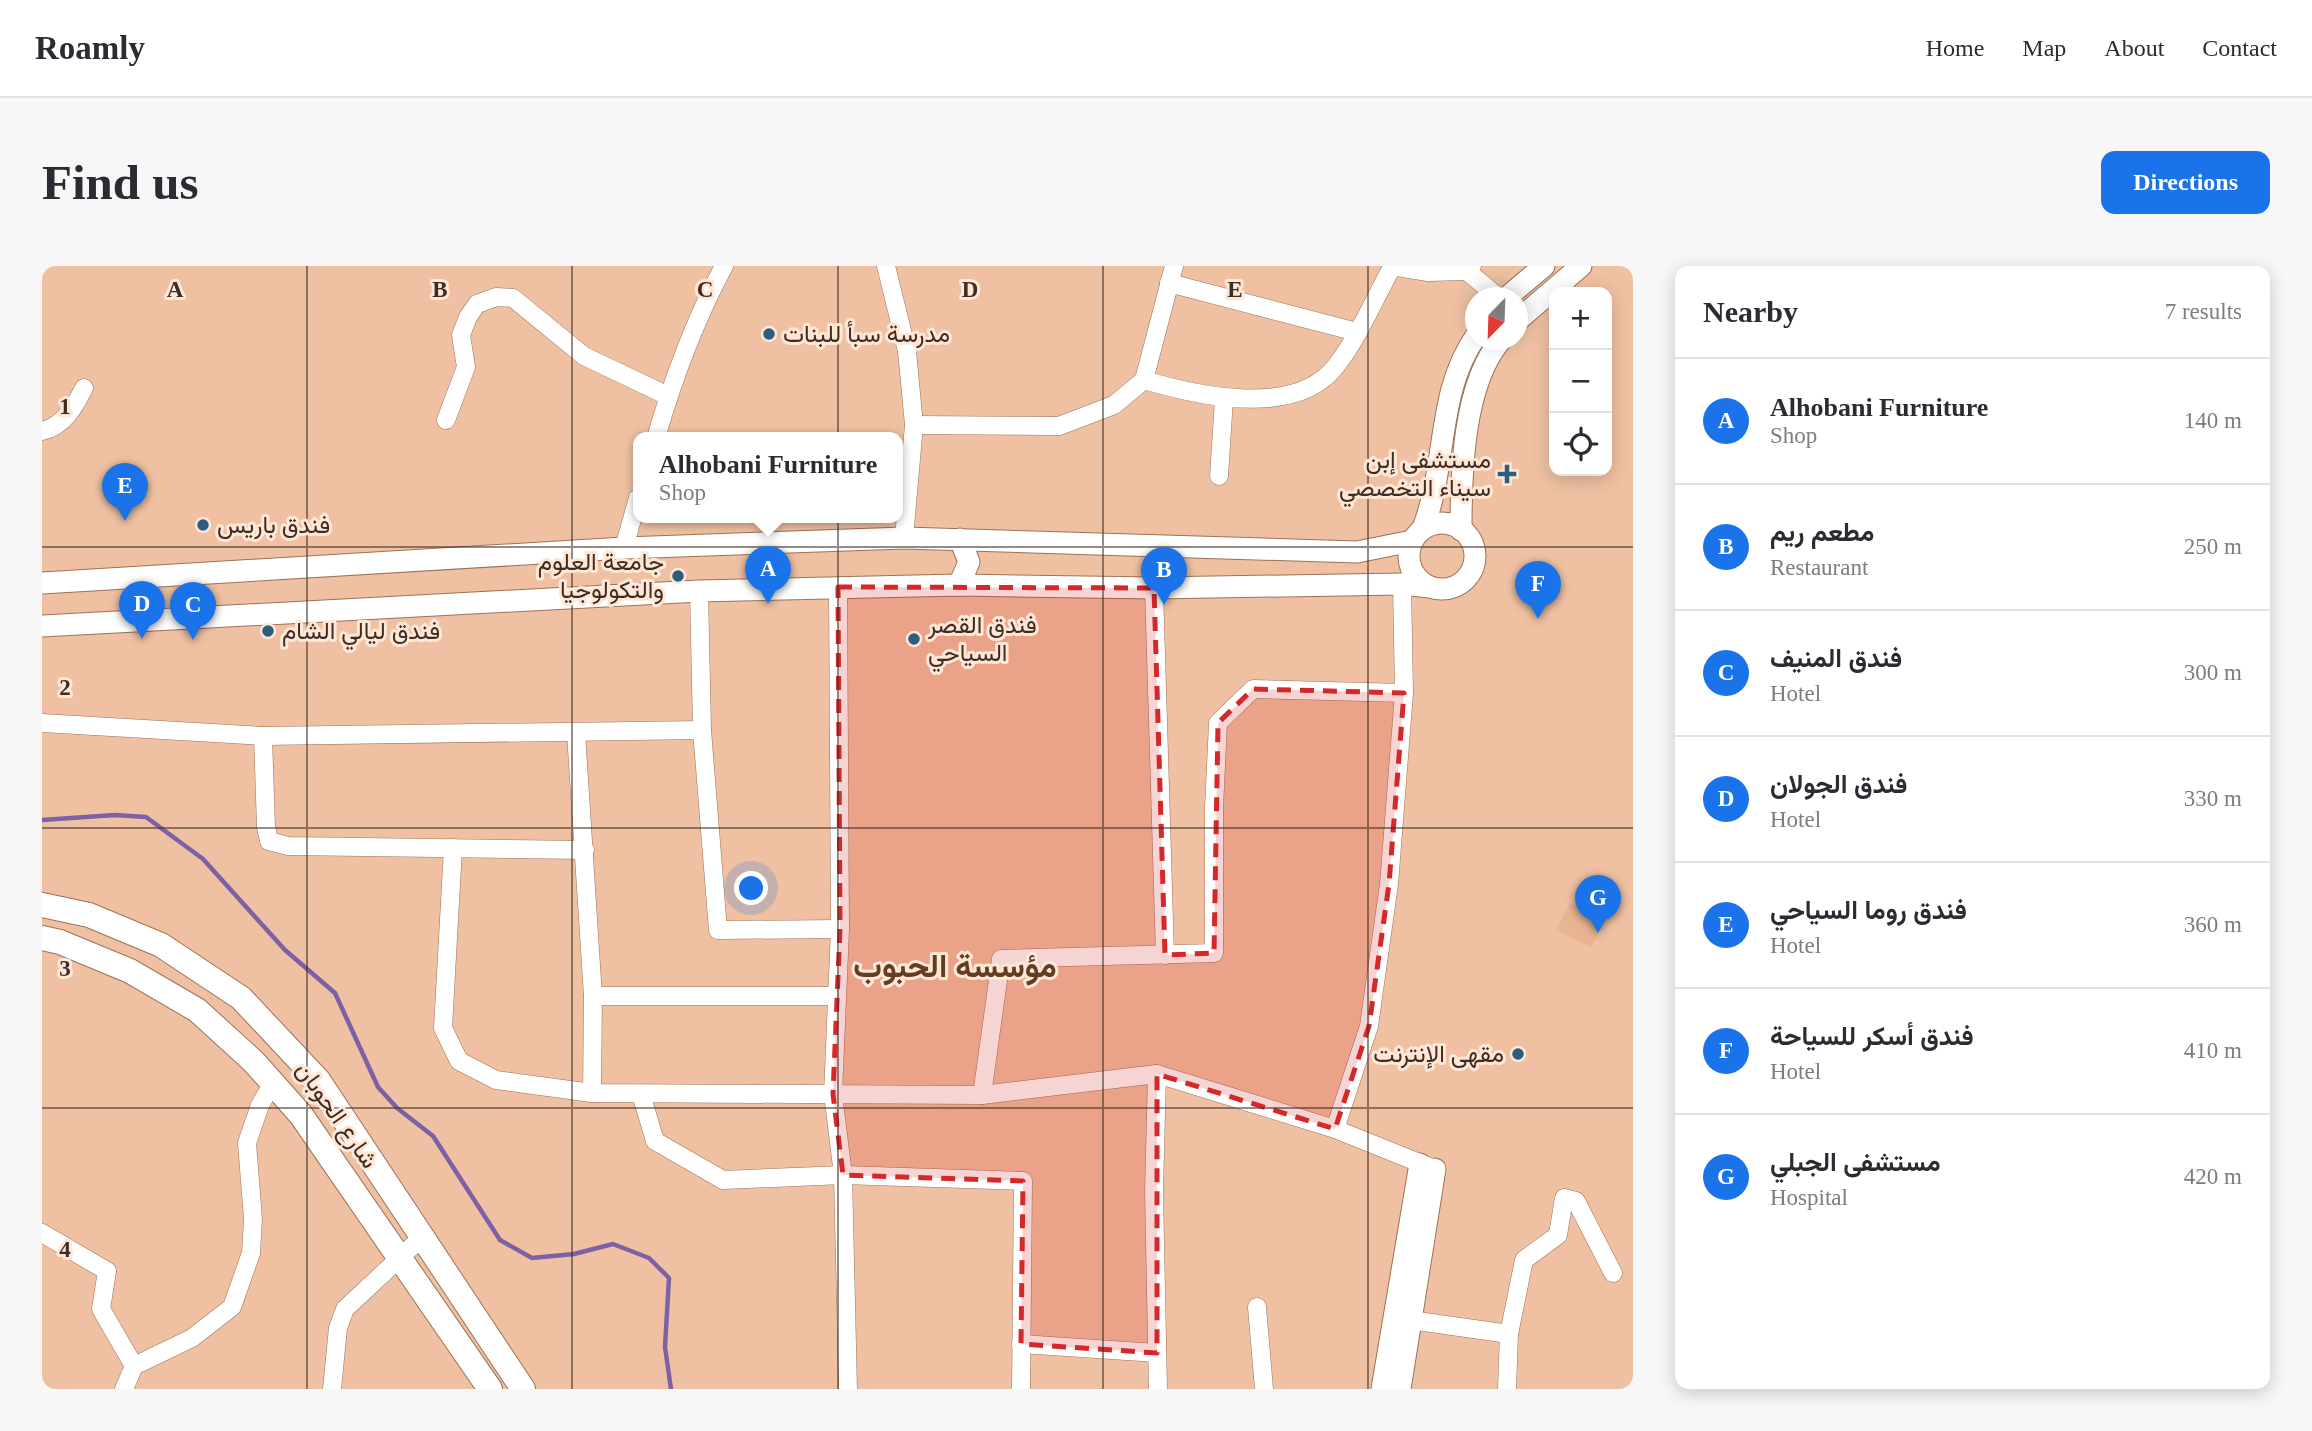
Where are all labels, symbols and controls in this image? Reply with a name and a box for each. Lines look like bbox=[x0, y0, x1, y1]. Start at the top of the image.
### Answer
text: Roamly bbox=[35, 30, 145, 66]
text: Home bbox=[1926, 35, 1984, 61]
text: Map bbox=[2022, 35, 2066, 61]
text: About bbox=[2104, 35, 2164, 61]
text: Contact bbox=[2202, 35, 2277, 61]
button: Directions bbox=[2101, 151, 2270, 214]
text: Find us bbox=[42, 155, 199, 210]
text: A bbox=[167, 277, 184, 302]
text: B bbox=[432, 277, 448, 302]
text: C bbox=[697, 277, 713, 302]
text: D bbox=[962, 277, 978, 302]
text: E bbox=[1227, 277, 1243, 302]
north arrow bbox=[1465, 287, 1528, 350]
map controls bbox=[1549, 287, 1612, 476]
button: + bbox=[1549, 287, 1612, 350]
text: Nearby bbox=[1703, 295, 1798, 328]
text: 7 results bbox=[2165, 299, 2242, 324]
place label: مدرسة سبأ للبنات bbox=[783, 320, 950, 349]
marker: مدرسة سبأ للبنات bbox=[761, 326, 777, 342]
button: − bbox=[1549, 350, 1612, 413]
text: Alhobani Furniture bbox=[1770, 393, 1988, 422]
text: 1 bbox=[59, 394, 71, 419]
text: A bbox=[1718, 408, 1734, 433]
text: 140 m bbox=[2184, 408, 2242, 433]
button: locate bbox=[1549, 413, 1612, 476]
text: Shop bbox=[1770, 423, 1817, 448]
popup bbox=[633, 432, 903, 523]
place label: مستشفى إبن سيناء التخصصي bbox=[1339, 447, 1491, 507]
text: Alhobani Furniture bbox=[659, 450, 877, 479]
pin: E bbox=[102, 463, 148, 521]
marker: مستشفى إبن سيناء التخصصي bbox=[1497, 464, 1517, 484]
text: Shop bbox=[659, 480, 706, 505]
place label: فندق باريس bbox=[217, 512, 330, 540]
marker: فندق باريس bbox=[195, 517, 211, 533]
text: مطعم ريم bbox=[1770, 518, 1874, 547]
text: B bbox=[1718, 534, 1734, 559]
text: 250 m bbox=[2184, 534, 2242, 559]
pin: A bbox=[745, 546, 791, 604]
pin: B bbox=[1141, 547, 1187, 605]
place label: جامعة العلوم والتكولوجيا bbox=[538, 549, 664, 605]
text: Restaurant bbox=[1770, 555, 1868, 580]
pin: F bbox=[1515, 561, 1561, 619]
marker: جامعة العلوم والتكولوجيا bbox=[670, 568, 686, 584]
pin: D bbox=[119, 581, 165, 639]
pin: C bbox=[170, 582, 216, 640]
place label: فندق القصر السياحي bbox=[927, 612, 1037, 672]
place label: فندق ليالي الشام bbox=[282, 618, 440, 650]
marker: فندق ليالي الشام bbox=[260, 623, 276, 639]
marker: فندق القصر السياحي bbox=[906, 631, 922, 647]
text: فندق المنيف bbox=[1770, 644, 1902, 673]
text: C bbox=[1718, 660, 1734, 685]
text: 300 m bbox=[2184, 660, 2242, 685]
text: 2 bbox=[59, 675, 71, 700]
text: Hotel bbox=[1770, 681, 1821, 706]
text: فندق الجولان bbox=[1770, 770, 1908, 799]
text: D bbox=[1718, 786, 1734, 811]
text: 330 m bbox=[2184, 786, 2242, 811]
text: Hotel bbox=[1770, 807, 1821, 832]
your location bbox=[734, 871, 768, 905]
pin: G bbox=[1575, 875, 1621, 933]
text: فندق روما السياحي bbox=[1770, 896, 1967, 925]
text: E bbox=[1718, 912, 1734, 937]
text: 360 m bbox=[2184, 912, 2242, 937]
text: Hotel bbox=[1770, 933, 1821, 958]
district label: مؤسسة الحبوب bbox=[853, 948, 1057, 986]
text: 3 bbox=[59, 956, 71, 981]
text: فندق أسكر للسياحة bbox=[1770, 1022, 1974, 1051]
text: F bbox=[1719, 1038, 1733, 1063]
text: 410 m bbox=[2184, 1038, 2242, 1063]
place label: مقهى الإنترنت bbox=[1373, 1041, 1504, 1069]
marker: مقهى الإنترنت bbox=[1510, 1046, 1526, 1062]
street label: شارع الحوبان bbox=[289, 1057, 383, 1175]
text: Hotel bbox=[1770, 1059, 1821, 1084]
text: مستشفى الجبلي bbox=[1770, 1148, 1941, 1177]
text: G bbox=[1717, 1164, 1735, 1189]
text: 420 m bbox=[2184, 1164, 2242, 1189]
text: Hospital bbox=[1770, 1185, 1848, 1210]
text: 4 bbox=[59, 1237, 71, 1262]

